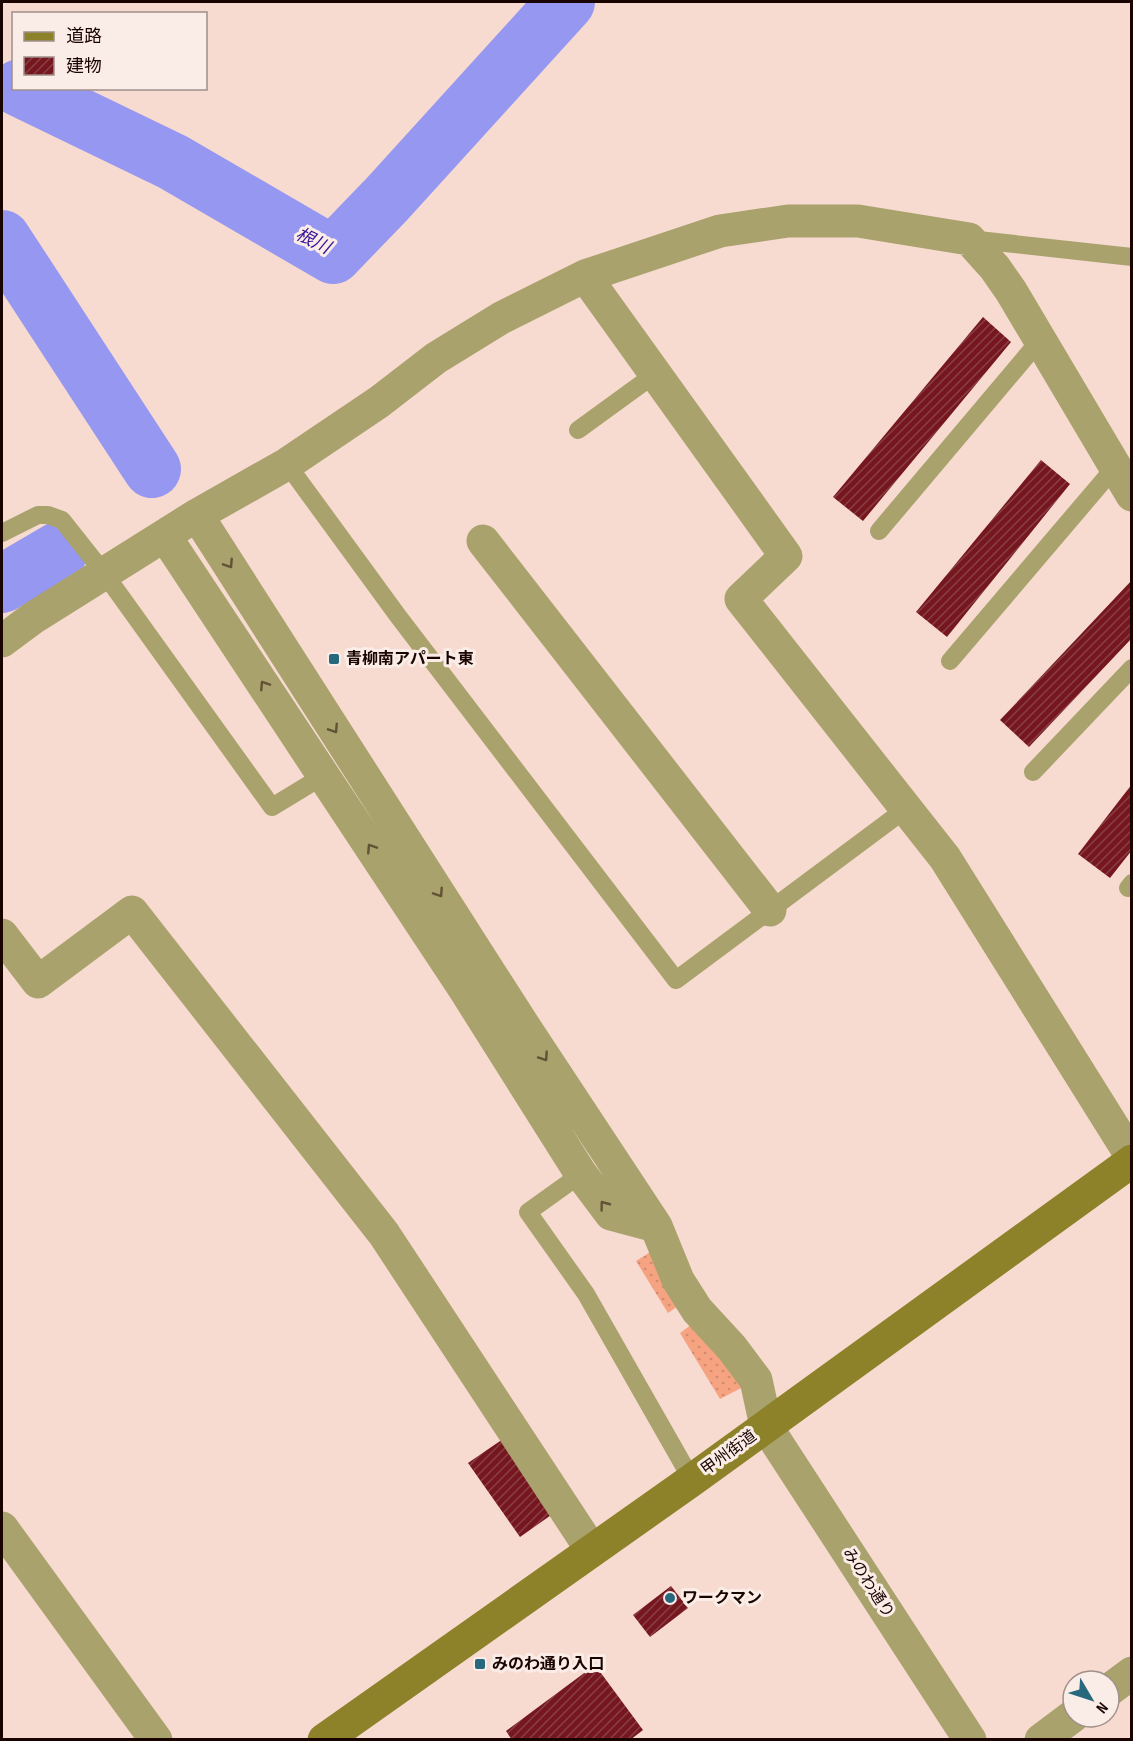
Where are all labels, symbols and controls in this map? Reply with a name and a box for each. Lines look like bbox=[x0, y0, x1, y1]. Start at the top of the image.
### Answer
legend bbox=[12, 12, 207, 90]
text: 道路 bbox=[66, 26, 102, 47]
text: 建物 bbox=[66, 56, 102, 77]
water label: 根川 bbox=[292, 224, 336, 259]
one-way arrow bbox=[222, 557, 233, 568]
place label: 青柳南アパート東 bbox=[346, 650, 474, 669]
marker: 青柳南アパート東 bbox=[327, 652, 341, 666]
one-way arrow bbox=[260, 681, 271, 692]
one-way arrow bbox=[327, 722, 338, 733]
one-way arrow bbox=[367, 844, 378, 855]
one-way arrow bbox=[432, 886, 443, 897]
one-way arrow bbox=[537, 1051, 549, 1061]
one-way arrow bbox=[600, 1200, 611, 1211]
street label: 甲州街道 bbox=[698, 1427, 760, 1479]
street label: みのわ通り bbox=[838, 1544, 898, 1622]
place label: ワークマン bbox=[682, 1589, 762, 1608]
marker: ワークマン bbox=[663, 1591, 677, 1605]
place label: みのわ通り入口 bbox=[492, 1655, 604, 1674]
marker: みのわ通り入口 bbox=[473, 1657, 487, 1671]
north arrow bbox=[1061, 1669, 1121, 1729]
text: N bbox=[1091, 1698, 1112, 1717]

